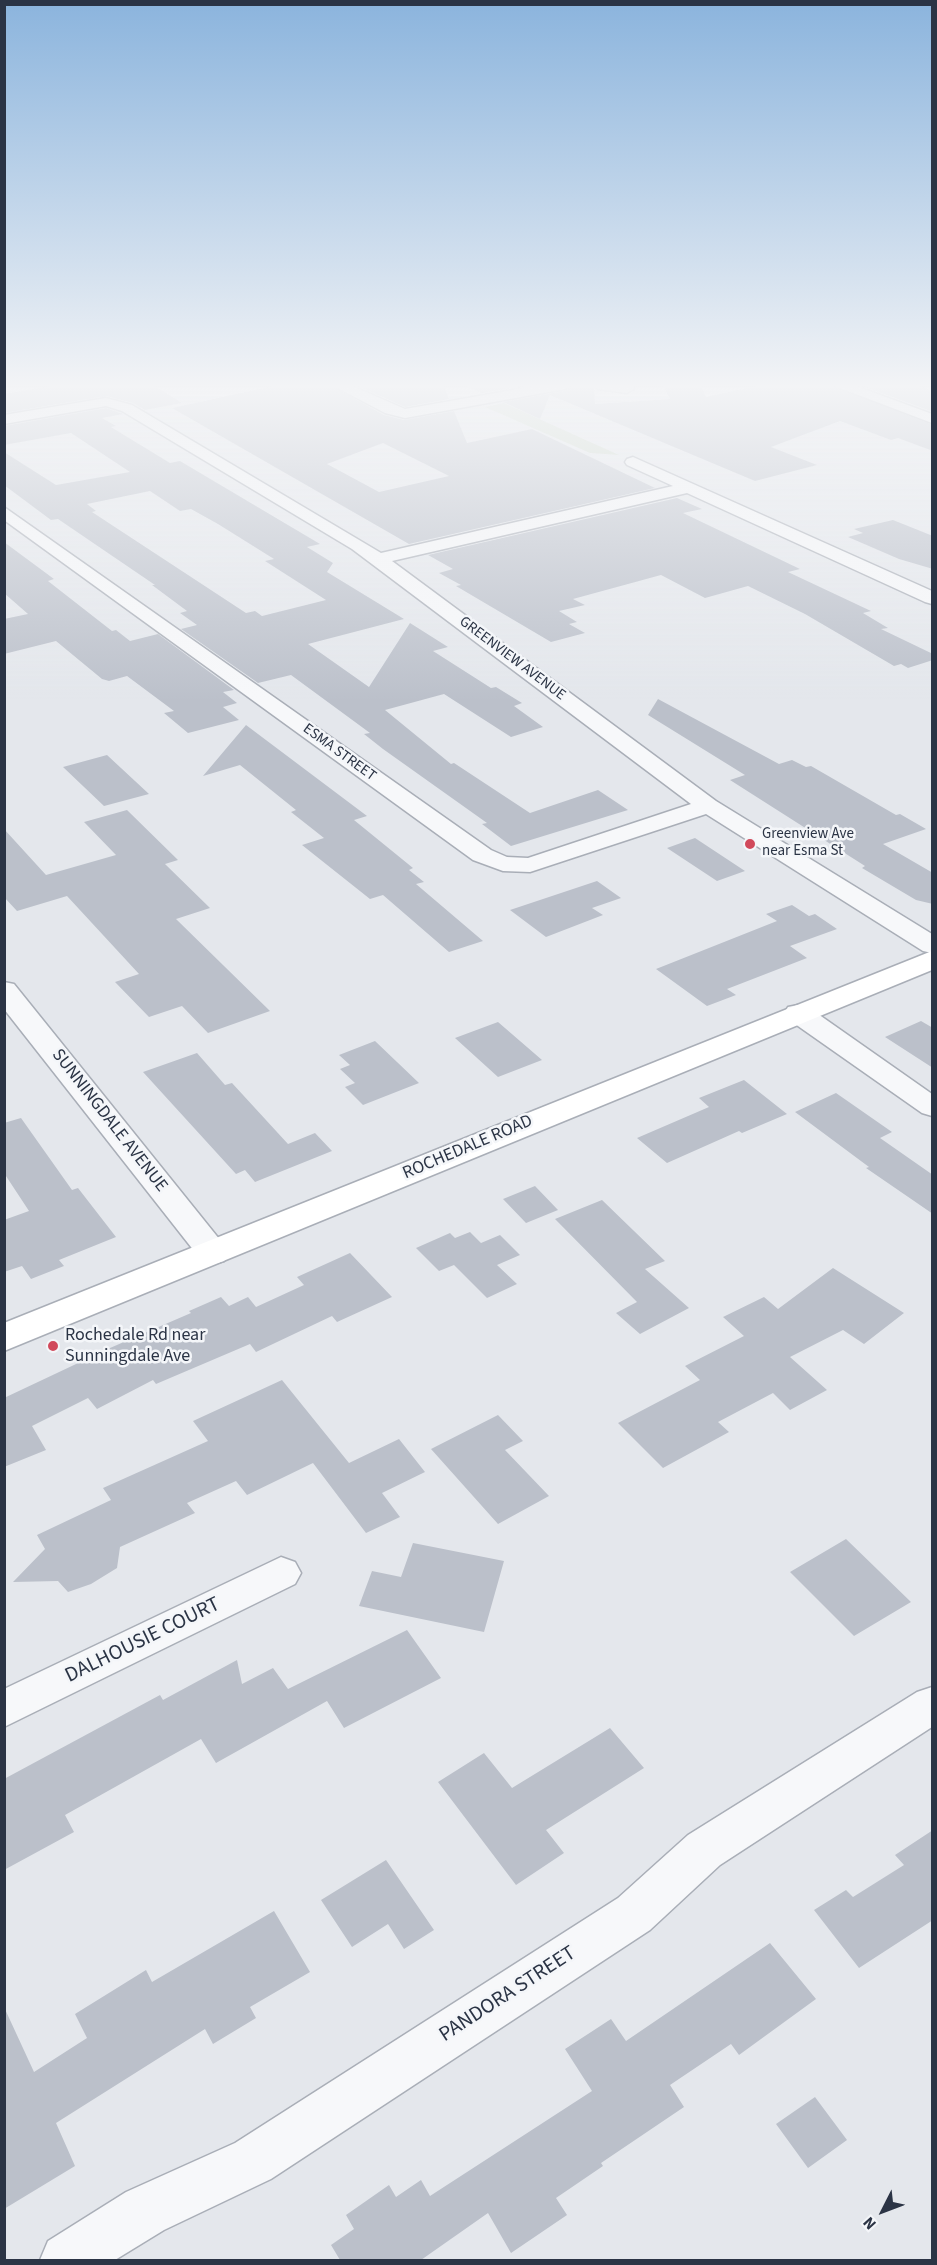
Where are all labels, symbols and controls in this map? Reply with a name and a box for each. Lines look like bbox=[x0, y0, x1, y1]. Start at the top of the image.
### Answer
street label: GREENVIEW AVENUE bbox=[455, 613, 569, 705]
street label: ESMA STREET bbox=[299, 720, 379, 786]
place label: Greenview Ave near Esma St bbox=[762, 826, 854, 861]
marker: Greenview Ave near Esma St bbox=[743, 837, 757, 851]
street label: SUNNINGDALE AVENUE bbox=[46, 1045, 172, 1197]
street label: ROCHEDALE ROAD bbox=[400, 1111, 536, 1185]
place label: Rochedale Rd near Sunningdale Ave bbox=[65, 1325, 205, 1368]
marker: Rochedale Rd near Sunningdale Ave bbox=[46, 1339, 60, 1353]
street label: DALHOUSIE COURT bbox=[61, 1593, 225, 1689]
street label: PANDORA STREET bbox=[435, 1942, 581, 2048]
north arrow bbox=[853, 2181, 913, 2241]
text: N bbox=[858, 2212, 881, 2234]

